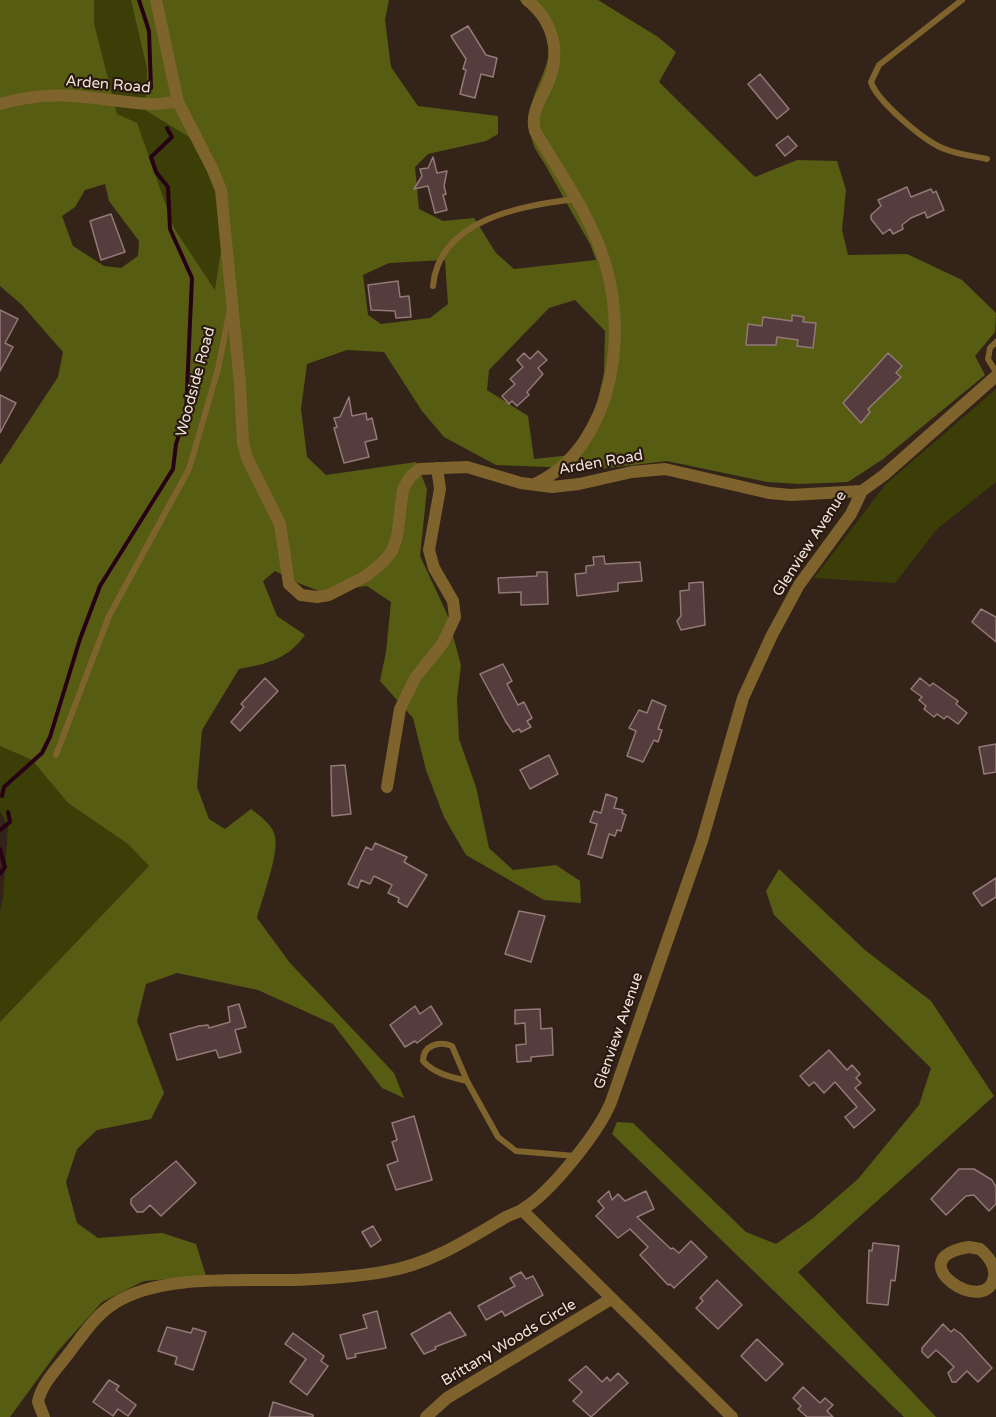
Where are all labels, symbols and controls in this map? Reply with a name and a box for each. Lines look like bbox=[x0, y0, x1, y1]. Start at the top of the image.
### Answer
street label: Arden Road bbox=[65, 72, 151, 98]
street label: Woodside Road bbox=[173, 325, 219, 439]
street label: Arden Road bbox=[557, 447, 645, 479]
street label: Glenview Avenue bbox=[769, 488, 851, 600]
street label: Glenview Avenue bbox=[591, 970, 647, 1092]
street label: Brittany Woods Circle bbox=[438, 1296, 580, 1390]

